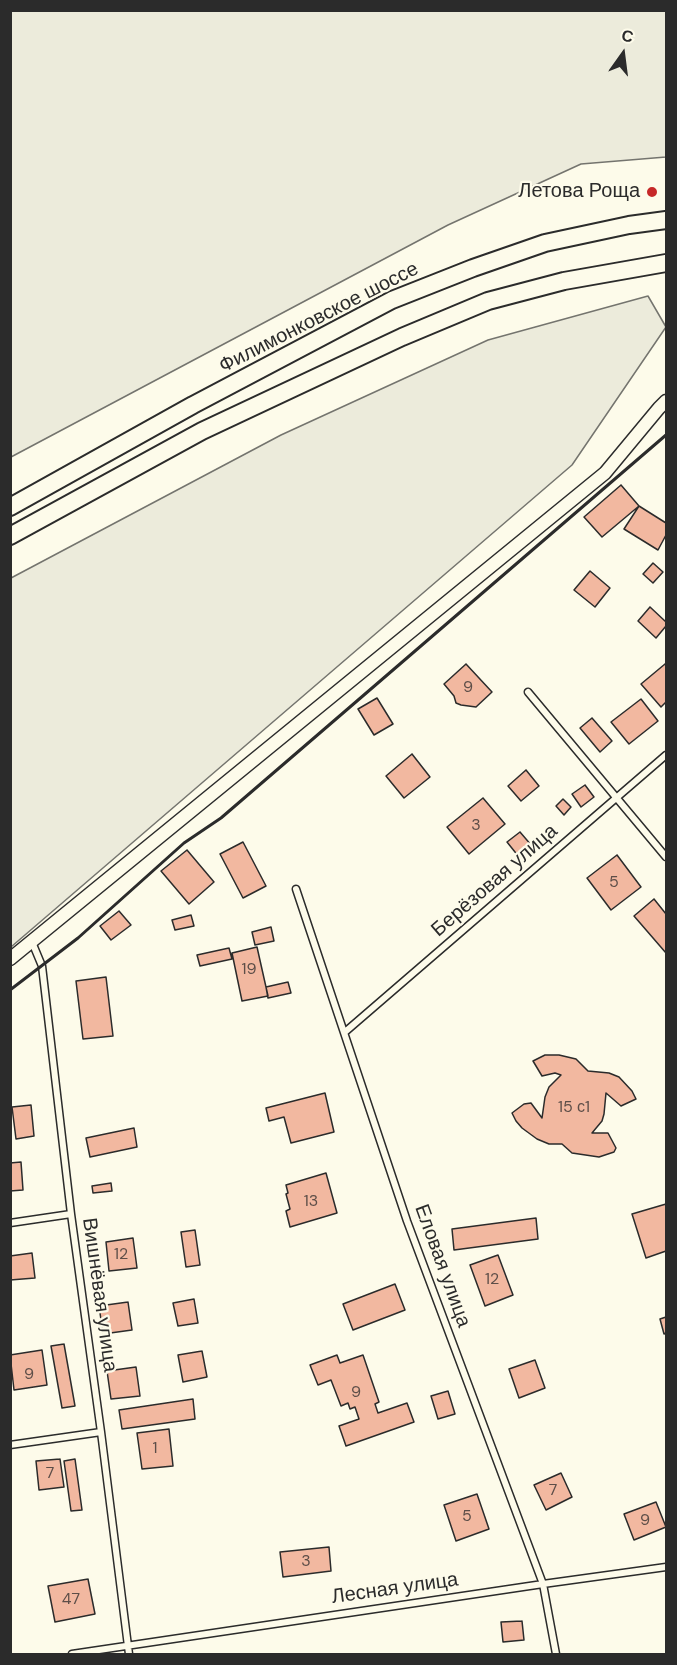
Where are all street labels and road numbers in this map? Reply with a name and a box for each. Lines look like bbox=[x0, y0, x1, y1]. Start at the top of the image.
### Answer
street label: Филимонковское шоссе bbox=[215, 257, 423, 379]
street label: Берёзовая улица bbox=[427, 820, 563, 942]
street label: Еловая улица bbox=[409, 1201, 475, 1331]
street label: Вишнёвая улица bbox=[76, 1216, 122, 1374]
street label: Лесная улица bbox=[330, 1568, 460, 1610]

